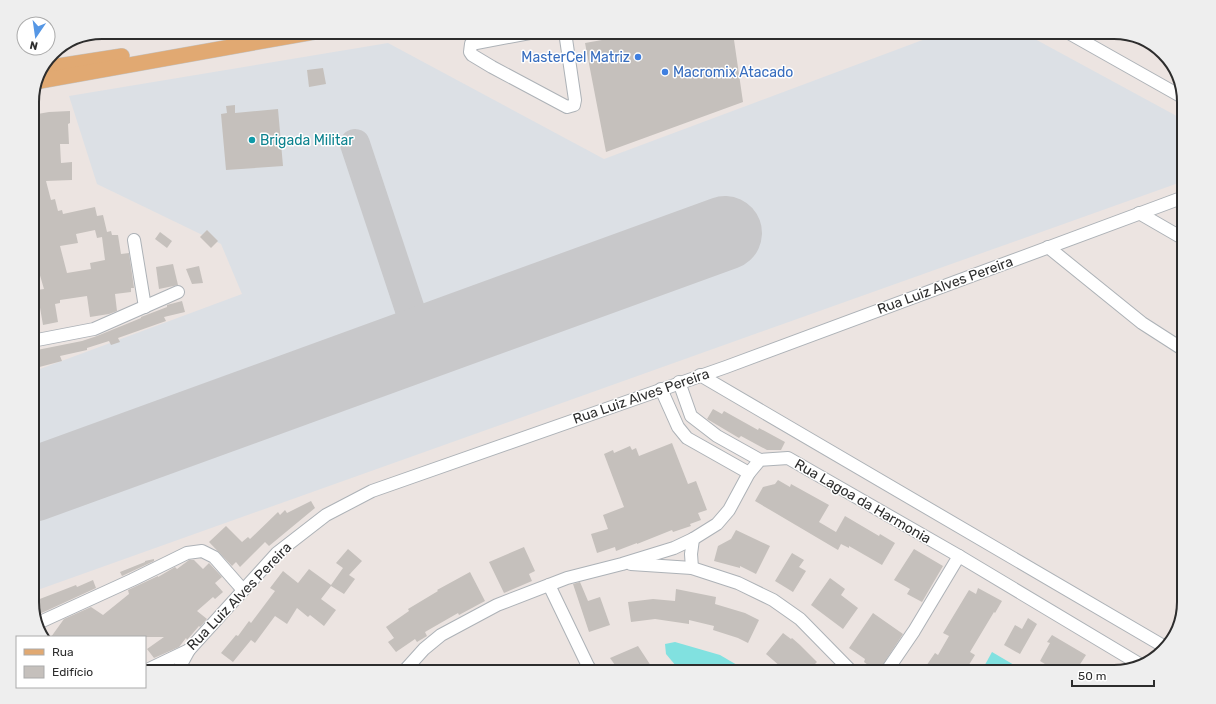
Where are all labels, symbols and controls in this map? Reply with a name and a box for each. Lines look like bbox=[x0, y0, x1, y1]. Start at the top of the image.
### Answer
north arrow bbox=[16, 16, 56, 56]
text: N bbox=[28, 38, 39, 52]
place label: MasterCel Matriz bbox=[521, 49, 630, 66]
marker: MasterCel Matriz bbox=[633, 52, 643, 62]
place label: Macromix Atacado bbox=[673, 64, 793, 81]
marker: Macromix Atacado bbox=[660, 67, 670, 77]
place label: Brigada Militar bbox=[260, 132, 354, 149]
marker: Brigada Militar bbox=[247, 135, 257, 145]
street label: Rua Luiz Alves Pereira bbox=[875, 253, 1015, 318]
street label: Rua Luiz Alves Pereira bbox=[571, 365, 712, 428]
street label: Rua Lagoa da Harmonia bbox=[792, 455, 934, 547]
street label: Rua Luiz Alves Pereira bbox=[184, 539, 295, 654]
legend bbox=[16, 636, 146, 688]
text: Rua bbox=[52, 645, 74, 659]
scale bar bbox=[1072, 662, 1154, 688]
text: Edifício bbox=[52, 665, 93, 679]
text: 50 m bbox=[1078, 669, 1106, 683]

